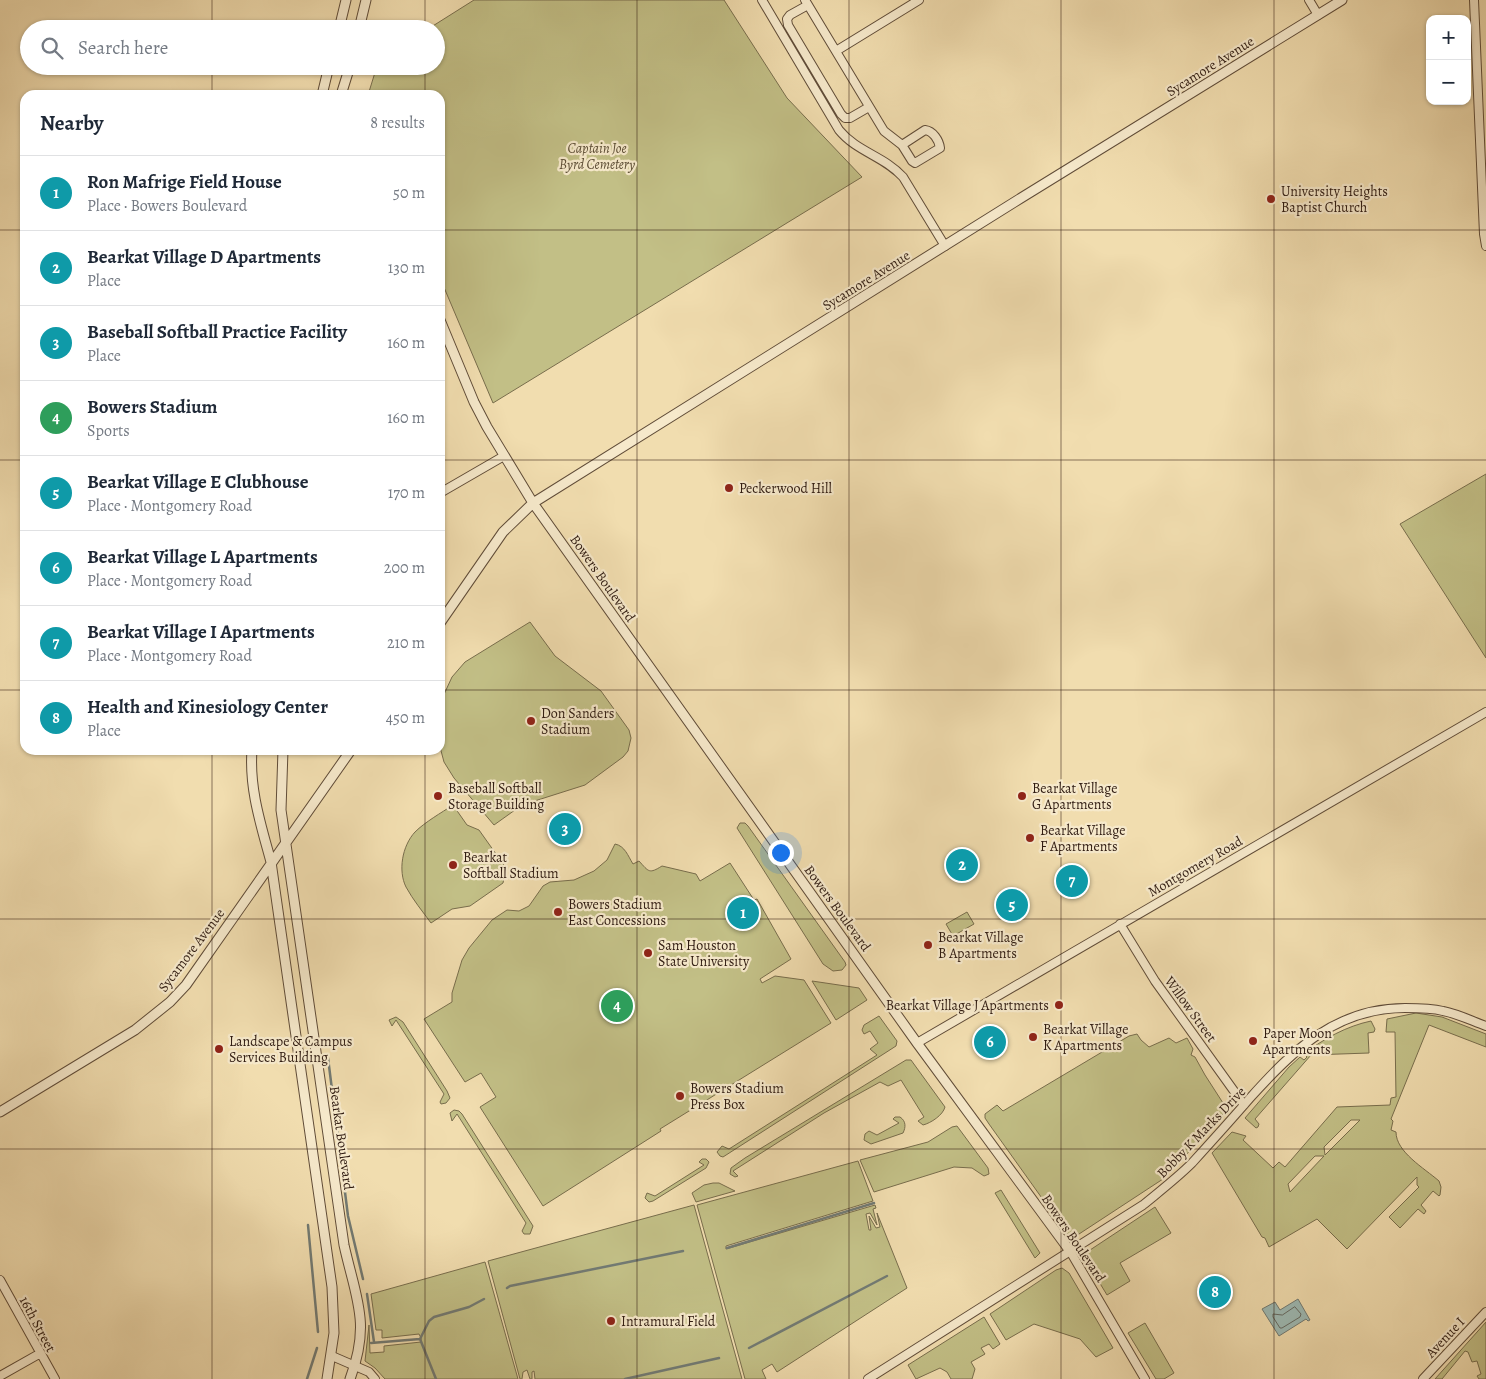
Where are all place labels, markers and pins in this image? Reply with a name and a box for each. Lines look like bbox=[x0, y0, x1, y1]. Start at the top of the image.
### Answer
place label: University Heights Baptist Church bbox=[1281, 182, 1388, 217]
marker: University Heights Baptist Church bbox=[1265, 193, 1277, 205]
place label: Peckerwood Hill bbox=[739, 479, 832, 498]
marker: Peckerwood Hill bbox=[723, 482, 735, 494]
place label: Don Sanders Stadium bbox=[541, 704, 614, 739]
marker: Don Sanders Stadium bbox=[525, 715, 537, 727]
place label: Baseball Softball Storage Building bbox=[448, 779, 544, 814]
place label: Bearkat Village G Apartments bbox=[1032, 779, 1118, 814]
marker: Baseball Softball Storage Building bbox=[432, 790, 444, 802]
marker: Bearkat Village G Apartments bbox=[1016, 790, 1028, 802]
pin: 3 bbox=[549, 810, 581, 848]
place label: Bearkat Village F Apartments bbox=[1040, 821, 1126, 856]
marker: Bearkat Village F Apartments bbox=[1024, 832, 1036, 844]
pin: 2 bbox=[946, 846, 978, 884]
place label: Bearkat Softball Stadium bbox=[463, 848, 559, 883]
marker: Bearkat Softball Stadium bbox=[447, 859, 459, 871]
pin: 7 bbox=[1056, 862, 1088, 900]
pin: 5 bbox=[996, 886, 1028, 924]
pin: 1 bbox=[727, 894, 759, 932]
place label: Bowers Stadium East Concessions bbox=[568, 895, 666, 930]
marker: Bowers Stadium East Concessions bbox=[552, 906, 564, 918]
place label: Bearkat Village B Apartments bbox=[938, 928, 1024, 963]
place label: Sam Houston State University bbox=[658, 936, 750, 971]
marker: Bearkat Village B Apartments bbox=[922, 939, 934, 951]
marker: Sam Houston State University bbox=[642, 947, 654, 959]
pin: 4 bbox=[601, 987, 633, 1025]
place label: Bearkat Village J Apartments bbox=[886, 996, 1049, 1015]
marker: Bearkat Village J Apartments bbox=[1053, 999, 1065, 1011]
place label: Bearkat Village K Apartments bbox=[1043, 1020, 1129, 1055]
pin: 6 bbox=[974, 1023, 1006, 1061]
place label: Paper Moon Apartments bbox=[1262, 1024, 1332, 1059]
marker: Bearkat Village K Apartments bbox=[1027, 1031, 1039, 1043]
place label: Landscape & Campus Services Building bbox=[229, 1032, 352, 1067]
marker: Paper Moon Apartments bbox=[1247, 1035, 1259, 1047]
marker: Landscape & Campus Services Building bbox=[213, 1043, 225, 1055]
place label: Bowers Stadium Press Box bbox=[690, 1079, 784, 1114]
marker: Bowers Stadium Press Box bbox=[674, 1090, 686, 1102]
pin: 8 bbox=[1199, 1273, 1231, 1311]
place label: Intramural Field bbox=[621, 1312, 716, 1331]
marker: Intramural Field bbox=[605, 1315, 617, 1327]

